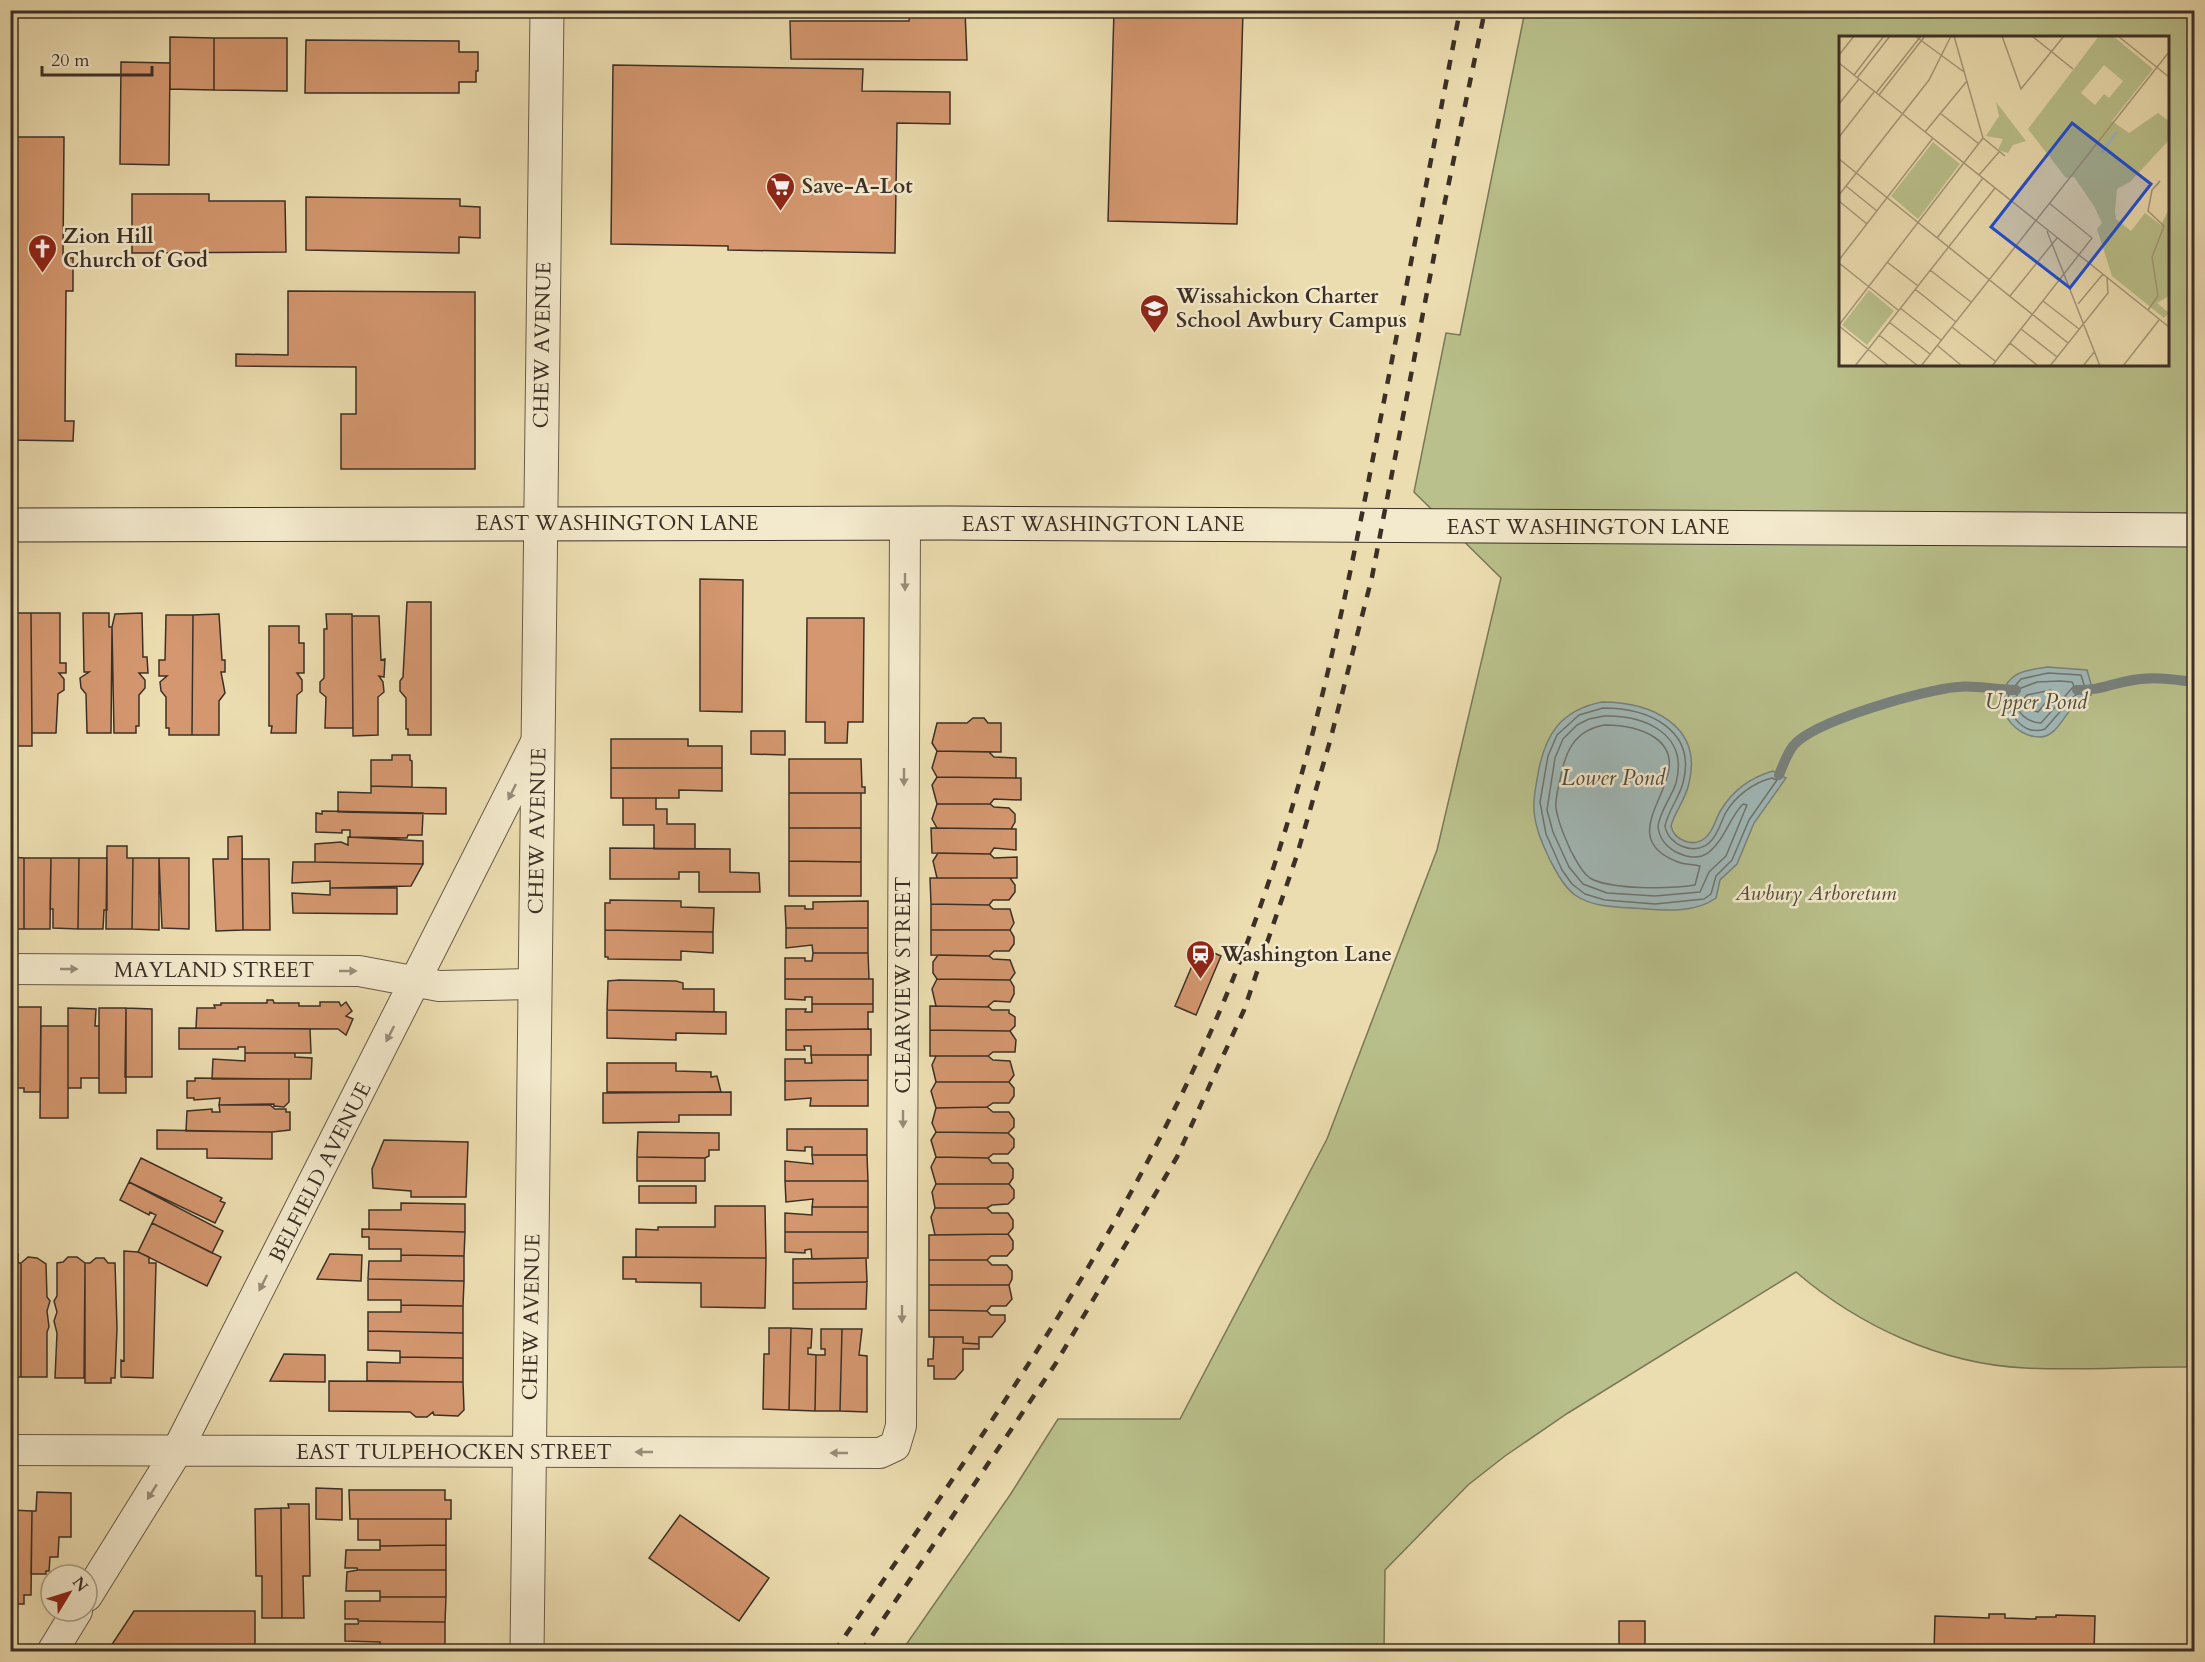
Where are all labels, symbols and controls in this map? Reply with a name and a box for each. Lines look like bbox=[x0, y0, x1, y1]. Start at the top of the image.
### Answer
inset map bbox=[1839, 36, 2169, 366]
scale bar bbox=[42, 39, 152, 77]
text: 20 m bbox=[51, 48, 90, 73]
supermarket icon: Save-A-Lot bbox=[765, 170, 797, 212]
place label: Save-A-Lot bbox=[802, 172, 913, 201]
place label: Zion Hill Church of God bbox=[63, 222, 208, 275]
church icon: Zion Hill Church of God bbox=[26, 232, 58, 274]
street label: CHEW AVENUE bbox=[527, 261, 558, 429]
place label: Wissahickon Charter School Awbury Campus bbox=[1175, 282, 1407, 335]
school or university icon: Wissahickon Charter School Awbury Campus bbox=[1139, 292, 1171, 334]
street label: EAST WASHINGTON LANE bbox=[476, 509, 759, 538]
street label: EAST WASHINGTON LANE bbox=[962, 510, 1245, 539]
street label: EAST WASHINGTON LANE bbox=[1447, 513, 1730, 542]
one-way arrow bbox=[900, 572, 910, 591]
water label: Upper Pond bbox=[1985, 687, 2089, 717]
street label: CHEW AVENUE bbox=[522, 747, 553, 915]
water label: Lower Pond bbox=[1561, 763, 1666, 793]
one-way arrow bbox=[899, 767, 909, 786]
one-way arrow bbox=[507, 784, 516, 801]
street label: CLEARVIEW STREET bbox=[889, 876, 918, 1094]
park label: Awbury Arboretum bbox=[1734, 879, 1897, 908]
station icon: Washington Lane bbox=[1184, 938, 1216, 980]
place label: Washington Lane bbox=[1220, 940, 1392, 969]
street label: MAYLAND STREET bbox=[114, 956, 314, 985]
one-way arrow bbox=[59, 964, 78, 974]
one-way arrow bbox=[338, 966, 357, 976]
one-way arrow bbox=[385, 1025, 394, 1042]
street label: BELFIELD AVENUE bbox=[262, 1077, 379, 1267]
one-way arrow bbox=[898, 1109, 908, 1128]
street label: CHEW AVENUE bbox=[516, 1233, 547, 1401]
one-way arrow bbox=[259, 1274, 268, 1291]
one-way arrow bbox=[897, 1304, 907, 1323]
street label: EAST TULPEHOCKEN STREET bbox=[296, 1438, 612, 1467]
one-way arrow bbox=[634, 1447, 653, 1457]
one-way arrow bbox=[829, 1448, 848, 1458]
one-way arrow bbox=[147, 1484, 158, 1500]
north arrow bbox=[39, 1563, 99, 1623]
text: N bbox=[67, 1572, 93, 1597]

